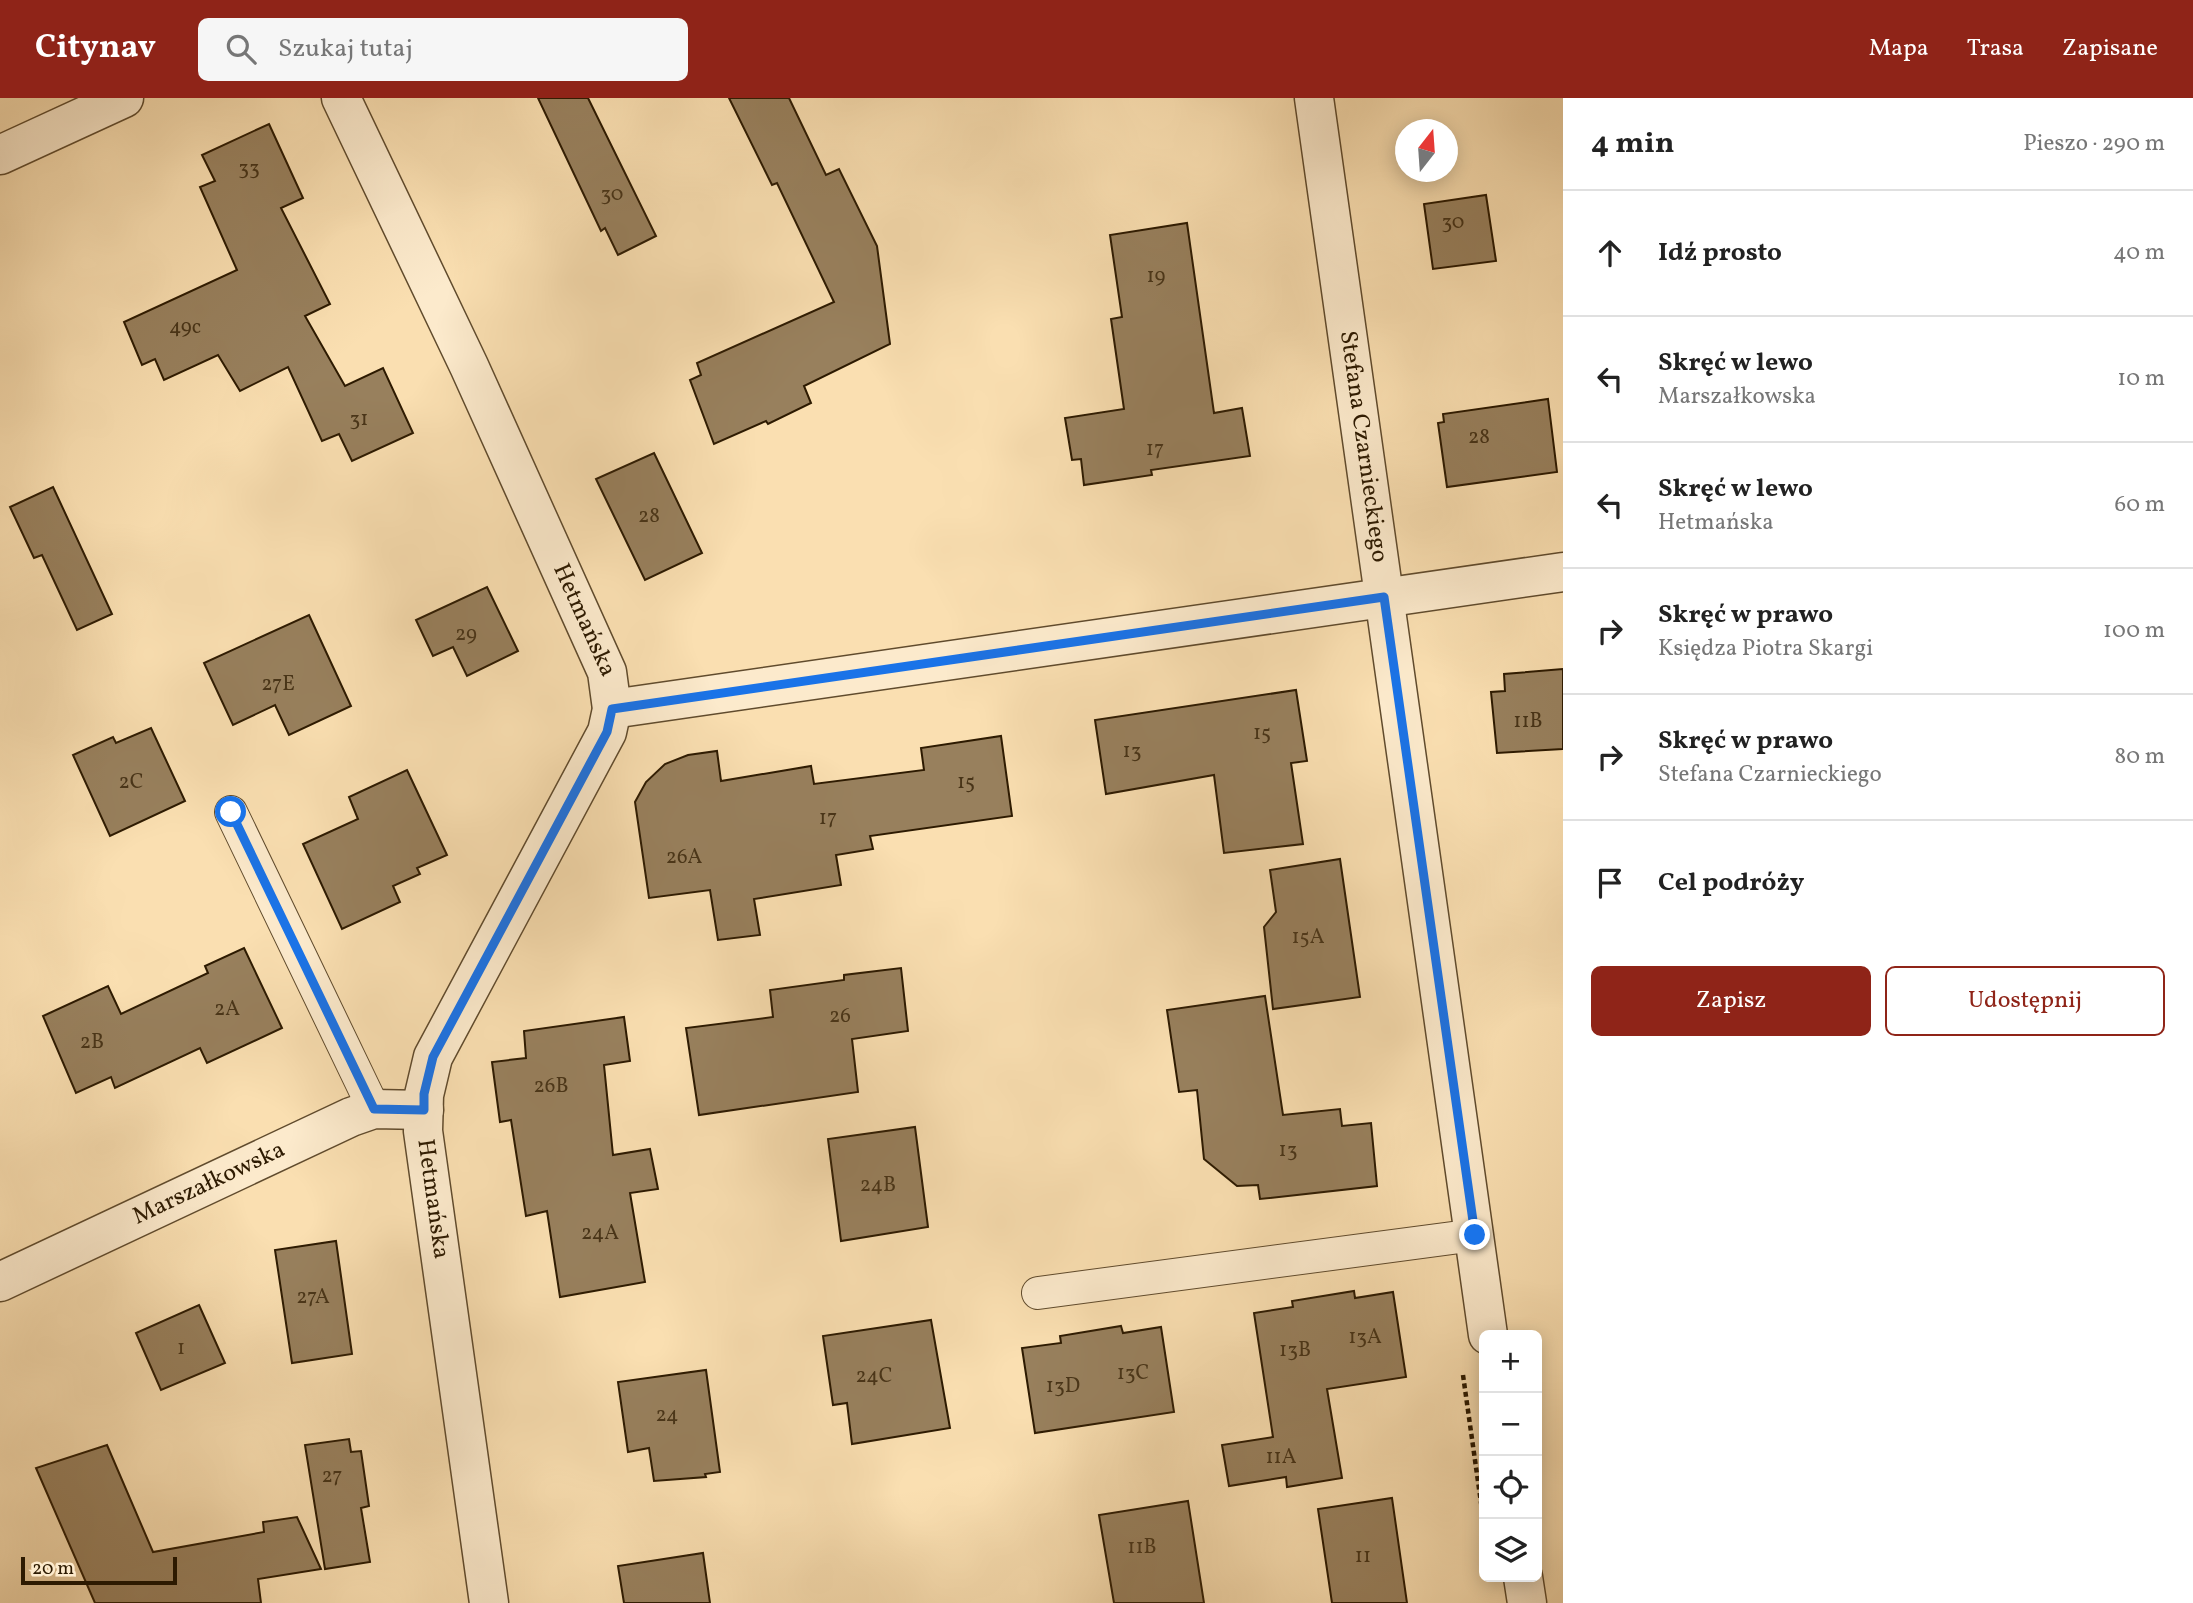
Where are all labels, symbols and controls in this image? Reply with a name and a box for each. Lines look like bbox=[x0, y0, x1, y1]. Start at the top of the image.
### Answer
search box bbox=[198, 18, 688, 81]
text: Citynav bbox=[35, 26, 156, 72]
icon: search bbox=[222, 30, 260, 68]
text: Szukaj tutaj bbox=[278, 31, 413, 67]
text: Mapa bbox=[1869, 32, 1929, 66]
text: Trasa bbox=[1967, 32, 2024, 66]
text: Zapisane bbox=[2062, 32, 2158, 66]
north arrow bbox=[1395, 119, 1458, 182]
text: 4 min bbox=[1591, 123, 1675, 165]
text: Pieszo · 290 m bbox=[2023, 128, 2165, 160]
house number: 33 bbox=[238, 154, 260, 183]
house number: 30 bbox=[601, 180, 623, 209]
house number: 30 bbox=[1442, 208, 1464, 237]
icon: ahead bbox=[1591, 234, 1629, 272]
text: Idź prosto bbox=[1658, 235, 1782, 271]
text: 40 m bbox=[2113, 237, 2165, 269]
house number: 19 bbox=[1146, 262, 1166, 291]
house number: 49c bbox=[169, 313, 201, 342]
street label: Stefana Czarnieckiego bbox=[1330, 328, 1396, 565]
text: Skręć w lewo bbox=[1658, 345, 1813, 381]
icon: left bbox=[1591, 360, 1629, 398]
text: 10 m bbox=[2117, 363, 2165, 395]
text: Marszałkowska bbox=[1658, 381, 1816, 413]
house number: 31 bbox=[350, 405, 368, 434]
house number: 28 bbox=[1468, 423, 1490, 452]
house number: 17 bbox=[1146, 435, 1164, 464]
text: Skręć w lewo bbox=[1658, 471, 1813, 507]
icon: left bbox=[1591, 486, 1629, 524]
text: 60 m bbox=[2115, 489, 2165, 521]
house number: 28 bbox=[638, 502, 660, 531]
text: Hetmańska bbox=[1658, 507, 1774, 539]
street label: Hetmańska bbox=[543, 558, 624, 682]
text: Skręć w prawo bbox=[1658, 597, 1833, 633]
icon: right bbox=[1591, 612, 1629, 650]
text: 100 m bbox=[2103, 615, 2165, 647]
house number: 29 bbox=[455, 620, 477, 649]
text: Księdza Piotra Skargi bbox=[1658, 633, 1873, 665]
house number: 27E bbox=[261, 670, 295, 699]
house number: 11B bbox=[1513, 707, 1543, 736]
house number: 15 bbox=[1253, 719, 1271, 748]
text: Skręć w prawo bbox=[1658, 723, 1833, 759]
house number: 13 bbox=[1123, 737, 1141, 766]
icon: right bbox=[1591, 738, 1629, 776]
text: 80 m bbox=[2115, 741, 2165, 773]
text: Stefana Czarnieckiego bbox=[1658, 759, 1882, 791]
house number: 2C bbox=[119, 768, 144, 797]
house number: 15 bbox=[957, 768, 975, 797]
route start bbox=[215, 796, 246, 827]
house number: 17 bbox=[819, 804, 837, 833]
house number: 26A bbox=[666, 843, 703, 872]
icon: arrive bbox=[1591, 864, 1629, 902]
text: Cel podróży bbox=[1658, 865, 1804, 901]
house number: 15A bbox=[1291, 923, 1325, 952]
button: Zapisz bbox=[1591, 966, 1871, 1036]
button: Udostępnij bbox=[1885, 966, 2165, 1036]
house number: 2A bbox=[214, 995, 240, 1024]
house number: 26 bbox=[829, 1002, 851, 1031]
house number: 2B bbox=[80, 1028, 104, 1057]
house number: 26B bbox=[534, 1072, 569, 1101]
street label: Marszałkowska bbox=[127, 1133, 291, 1234]
house number: 13 bbox=[1279, 1136, 1297, 1165]
street label: Hetmańska bbox=[407, 1137, 458, 1261]
house number: 24B bbox=[860, 1171, 896, 1200]
house number: 24A bbox=[581, 1219, 619, 1248]
route end bbox=[1459, 1219, 1490, 1250]
house number: 27A bbox=[296, 1283, 330, 1312]
house number: 13A bbox=[1348, 1323, 1382, 1352]
map controls bbox=[1479, 1330, 1542, 1582]
button: + bbox=[1479, 1330, 1542, 1393]
house number: 1 bbox=[177, 1334, 185, 1363]
house number: 13B bbox=[1279, 1336, 1311, 1365]
house number: 13C bbox=[1117, 1359, 1149, 1388]
house number: 24C bbox=[856, 1362, 892, 1391]
house number: 13D bbox=[1046, 1372, 1080, 1401]
button: − bbox=[1479, 1393, 1542, 1456]
house number: 24 bbox=[655, 1401, 679, 1430]
house number: 11A bbox=[1265, 1443, 1297, 1472]
button: locate bbox=[1479, 1456, 1542, 1519]
house number: 27 bbox=[322, 1462, 342, 1491]
button: layers bbox=[1479, 1519, 1542, 1582]
house number: 11B bbox=[1127, 1533, 1157, 1562]
house number: 11 bbox=[1355, 1542, 1371, 1571]
scale bar bbox=[21, 1554, 177, 1586]
text: 20 m bbox=[32, 1556, 74, 1582]

